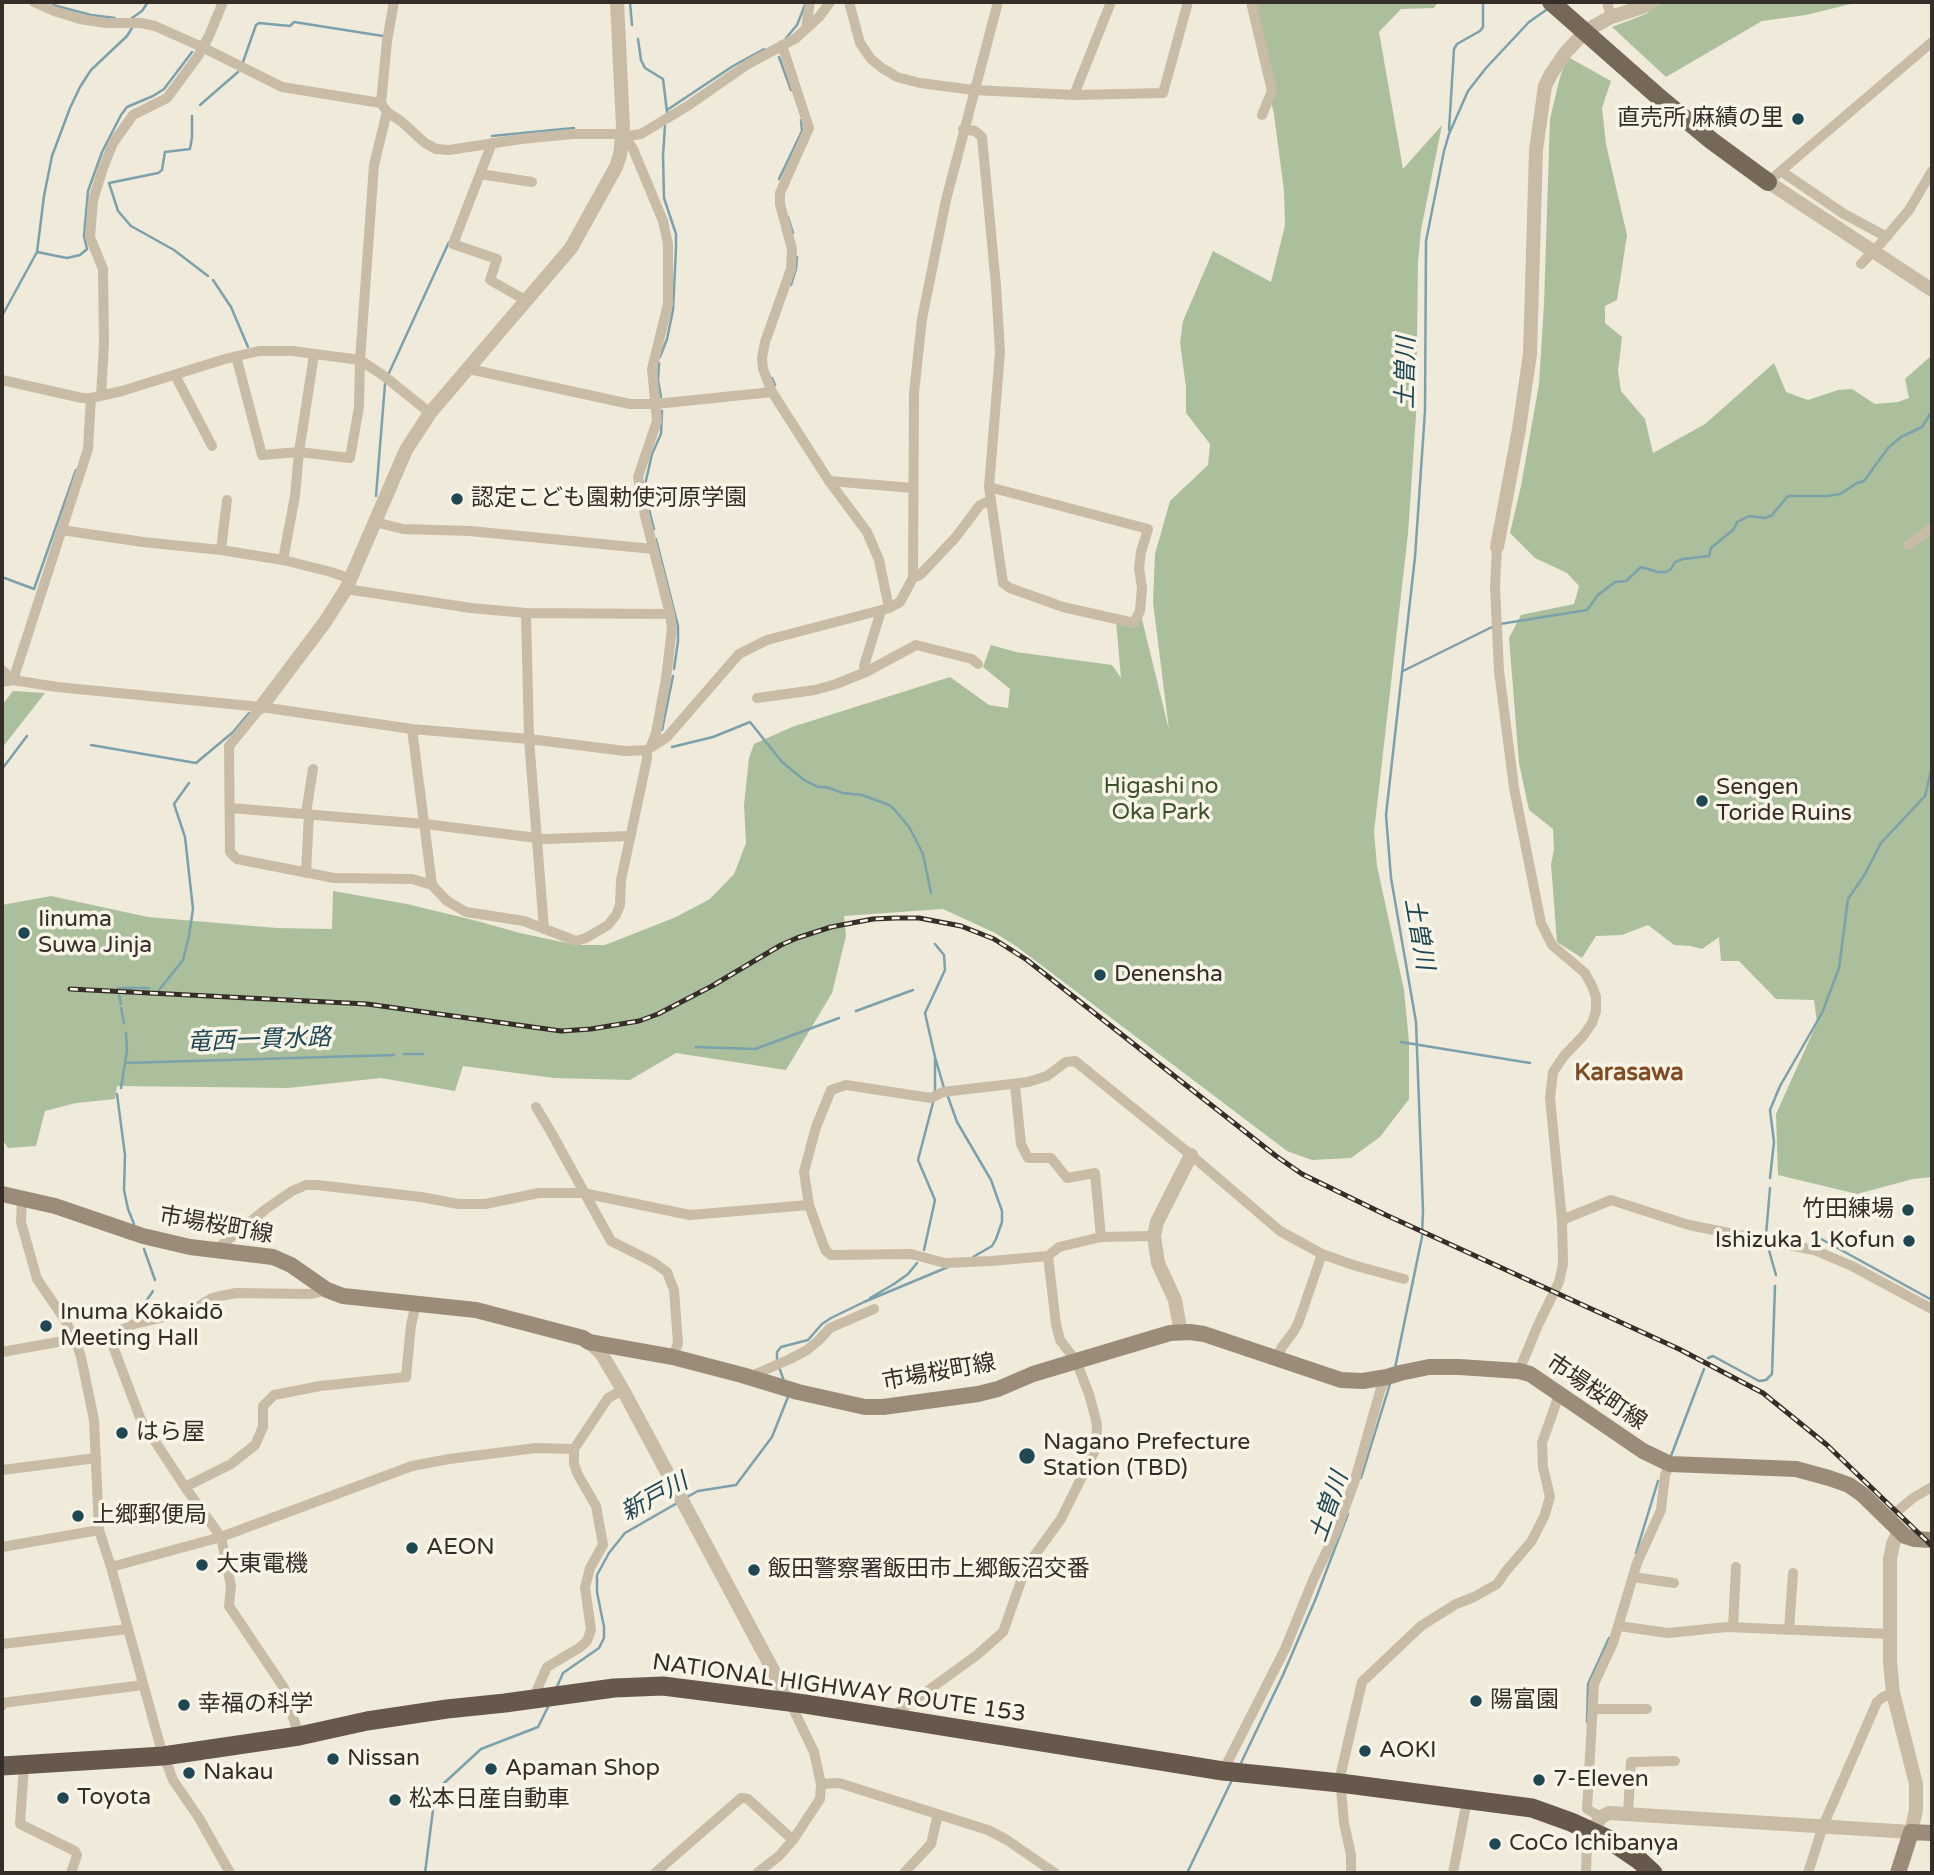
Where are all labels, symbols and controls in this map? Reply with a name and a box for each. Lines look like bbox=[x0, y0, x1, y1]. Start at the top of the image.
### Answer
place label: 直売所 麻績の里 bbox=[1617, 105, 1784, 133]
marker: 直売所 麻績の里 bbox=[1790, 111, 1806, 127]
water label: 土曽川 bbox=[1392, 337, 1422, 409]
place label: 認定こども園勅使河原学園 bbox=[471, 485, 747, 513]
marker: 認定こども園勅使河原学園 bbox=[449, 491, 465, 507]
park label: Higashi no Oka Park bbox=[1103, 773, 1219, 827]
place label: Sengen Toride Ruins bbox=[1716, 774, 1852, 828]
marker: Sengen Toride Ruins bbox=[1694, 793, 1710, 809]
water label: 土曽川 bbox=[1398, 896, 1438, 972]
place label: Iinuma Suwa Jinja bbox=[38, 906, 152, 960]
marker: Iinuma Suwa Jinja bbox=[16, 925, 32, 941]
place label: Denensha bbox=[1114, 961, 1223, 989]
marker: Denensha bbox=[1092, 967, 1108, 983]
water label: 竜西一貫水路 bbox=[187, 1024, 331, 1058]
district label: Karasawa bbox=[1574, 1060, 1684, 1088]
place label: 竹田練場 bbox=[1802, 1196, 1894, 1224]
street label: 市場桜町線 bbox=[157, 1202, 275, 1250]
marker: 竹田練場 bbox=[1900, 1202, 1916, 1218]
place label: Ishizuka 1 Kofun bbox=[1715, 1227, 1895, 1255]
marker: Ishizuka 1 Kofun bbox=[1901, 1233, 1917, 1249]
place label: Inuma Kōkaidō Meeting Hall bbox=[60, 1299, 223, 1353]
marker: Inuma Kōkaidō Meeting Hall bbox=[38, 1318, 54, 1334]
street label: 市場桜町線 bbox=[880, 1349, 998, 1397]
street label: 市場桜町線 bbox=[1541, 1349, 1651, 1437]
place label: はら屋 bbox=[136, 1419, 205, 1447]
marker: はら屋 bbox=[114, 1425, 130, 1441]
place label: Nagano Prefecture Station (TBD) bbox=[1043, 1429, 1250, 1483]
marker: Nagano Prefecture Station (TBD) bbox=[1017, 1446, 1037, 1466]
water label: 新戸川 bbox=[617, 1468, 693, 1528]
water label: 土曽川 bbox=[1305, 1468, 1355, 1546]
place label: 上郷郵便局 bbox=[92, 1502, 207, 1530]
marker: 上郷郵便局 bbox=[70, 1508, 86, 1524]
place label: AEON bbox=[426, 1534, 495, 1562]
marker: AEON bbox=[404, 1540, 420, 1556]
place label: 大東電機 bbox=[216, 1551, 308, 1579]
place label: 飯田警察署飯田市上郷飯沼交番 bbox=[768, 1556, 1090, 1584]
marker: 大東電機 bbox=[194, 1557, 210, 1573]
marker: 飯田警察署飯田市上郷飯沼交番 bbox=[746, 1562, 762, 1578]
street label: NATIONAL HIGHWAY ROUTE 153 bbox=[650, 1649, 1028, 1729]
place label: 陽富園 bbox=[1490, 1687, 1559, 1715]
place label: 幸福の科学 bbox=[198, 1691, 313, 1719]
marker: 陽富園 bbox=[1468, 1693, 1484, 1709]
marker: 幸福の科学 bbox=[176, 1697, 192, 1713]
place label: AOKI bbox=[1379, 1737, 1436, 1765]
marker: AOKI bbox=[1357, 1743, 1373, 1759]
place label: Nissan bbox=[347, 1745, 420, 1773]
marker: Nissan bbox=[325, 1751, 341, 1767]
place label: Apaman Shop bbox=[505, 1755, 660, 1783]
place label: Nakau bbox=[203, 1759, 274, 1787]
marker: Apaman Shop bbox=[483, 1761, 499, 1777]
marker: Nakau bbox=[181, 1765, 197, 1781]
place label: 7-Eleven bbox=[1553, 1766, 1649, 1794]
marker: 7-Eleven bbox=[1531, 1772, 1547, 1788]
place label: Toyota bbox=[77, 1784, 151, 1812]
place label: 松本日産自動車 bbox=[409, 1786, 570, 1814]
marker: Toyota bbox=[55, 1790, 71, 1806]
marker: 松本日産自動車 bbox=[387, 1792, 403, 1808]
place label: CoCo Ichibanya bbox=[1509, 1830, 1679, 1858]
marker: CoCo Ichibanya bbox=[1487, 1836, 1503, 1852]

